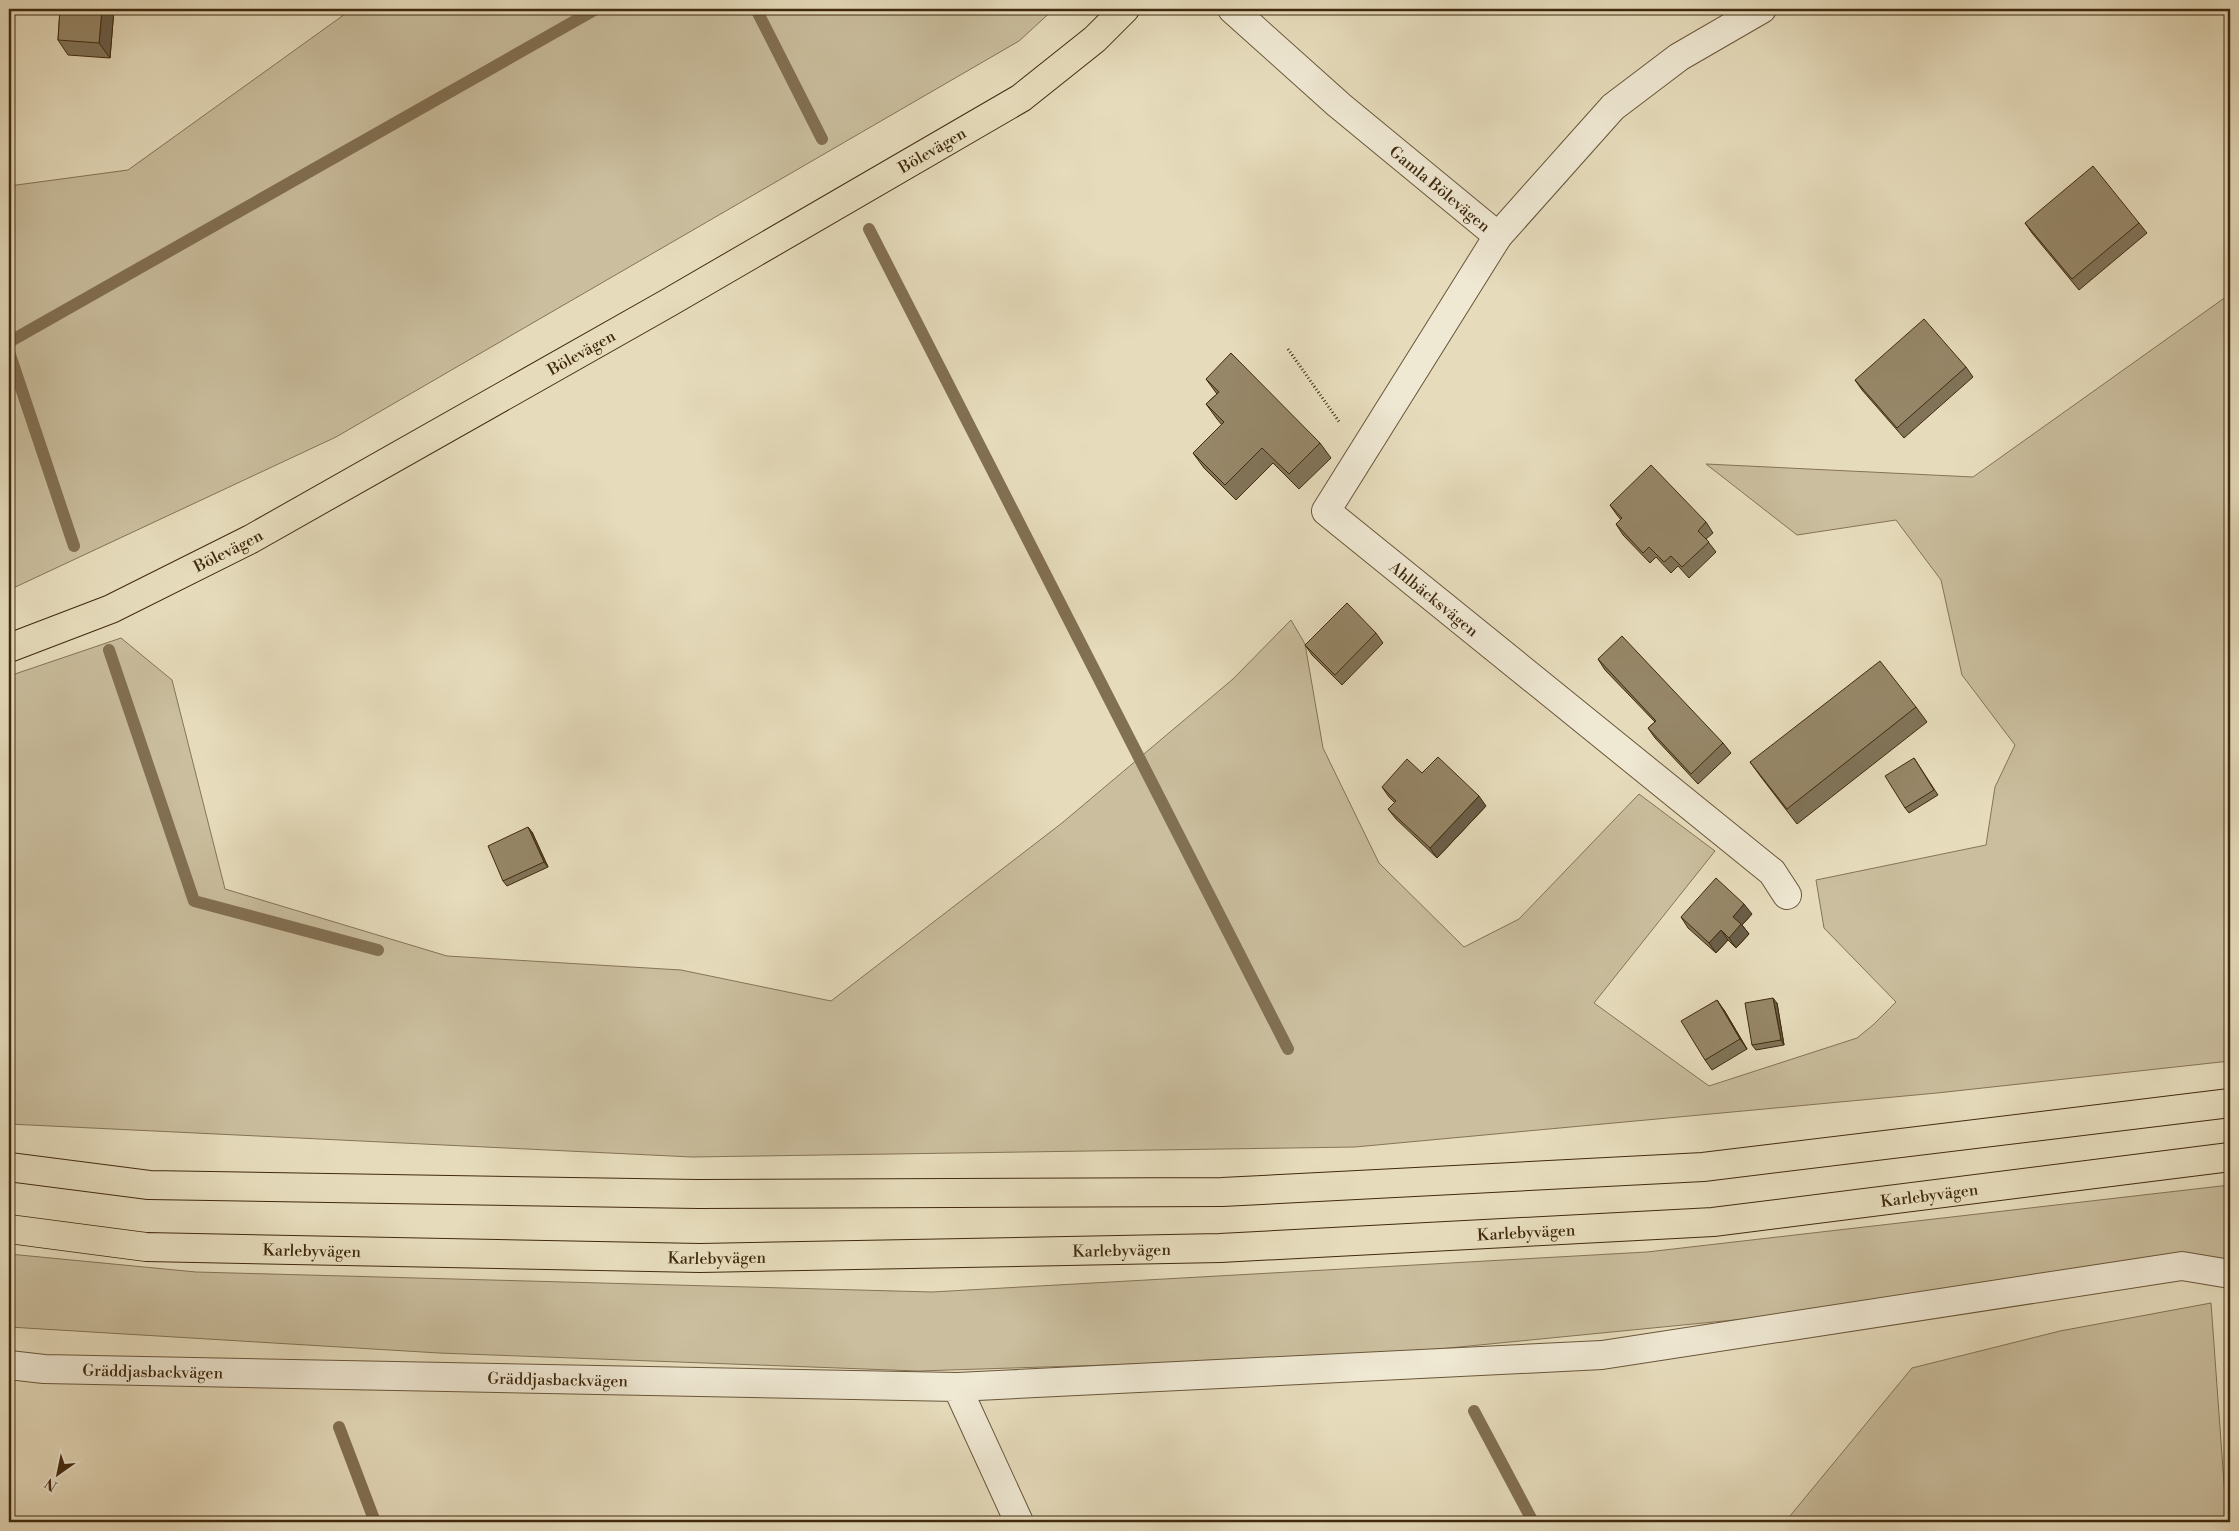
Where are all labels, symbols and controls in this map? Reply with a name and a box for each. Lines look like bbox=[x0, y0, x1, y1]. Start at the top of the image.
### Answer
street label: Bölevägen bbox=[894, 123, 970, 179]
street label: Gamla Bölevägen bbox=[1385, 142, 1495, 237]
street label: Bölevägen bbox=[543, 326, 619, 381]
street label: Bölevägen bbox=[190, 525, 267, 578]
street label: Ahlbäcksvägen bbox=[1384, 557, 1482, 642]
street label: Karlebyvägen bbox=[1879, 1180, 1980, 1212]
street label: Karlebyvägen bbox=[1477, 1220, 1576, 1245]
street label: Karlebyvägen bbox=[262, 1240, 362, 1262]
street label: Karlebyvägen bbox=[1072, 1240, 1171, 1262]
street label: Karlebyvägen bbox=[667, 1248, 767, 1269]
street label: Gräddjasbackvägen bbox=[82, 1361, 224, 1384]
street label: Gräddjasbackvägen bbox=[487, 1369, 629, 1392]
north arrow bbox=[32, 1448, 82, 1498]
text: N bbox=[42, 1473, 61, 1495]

